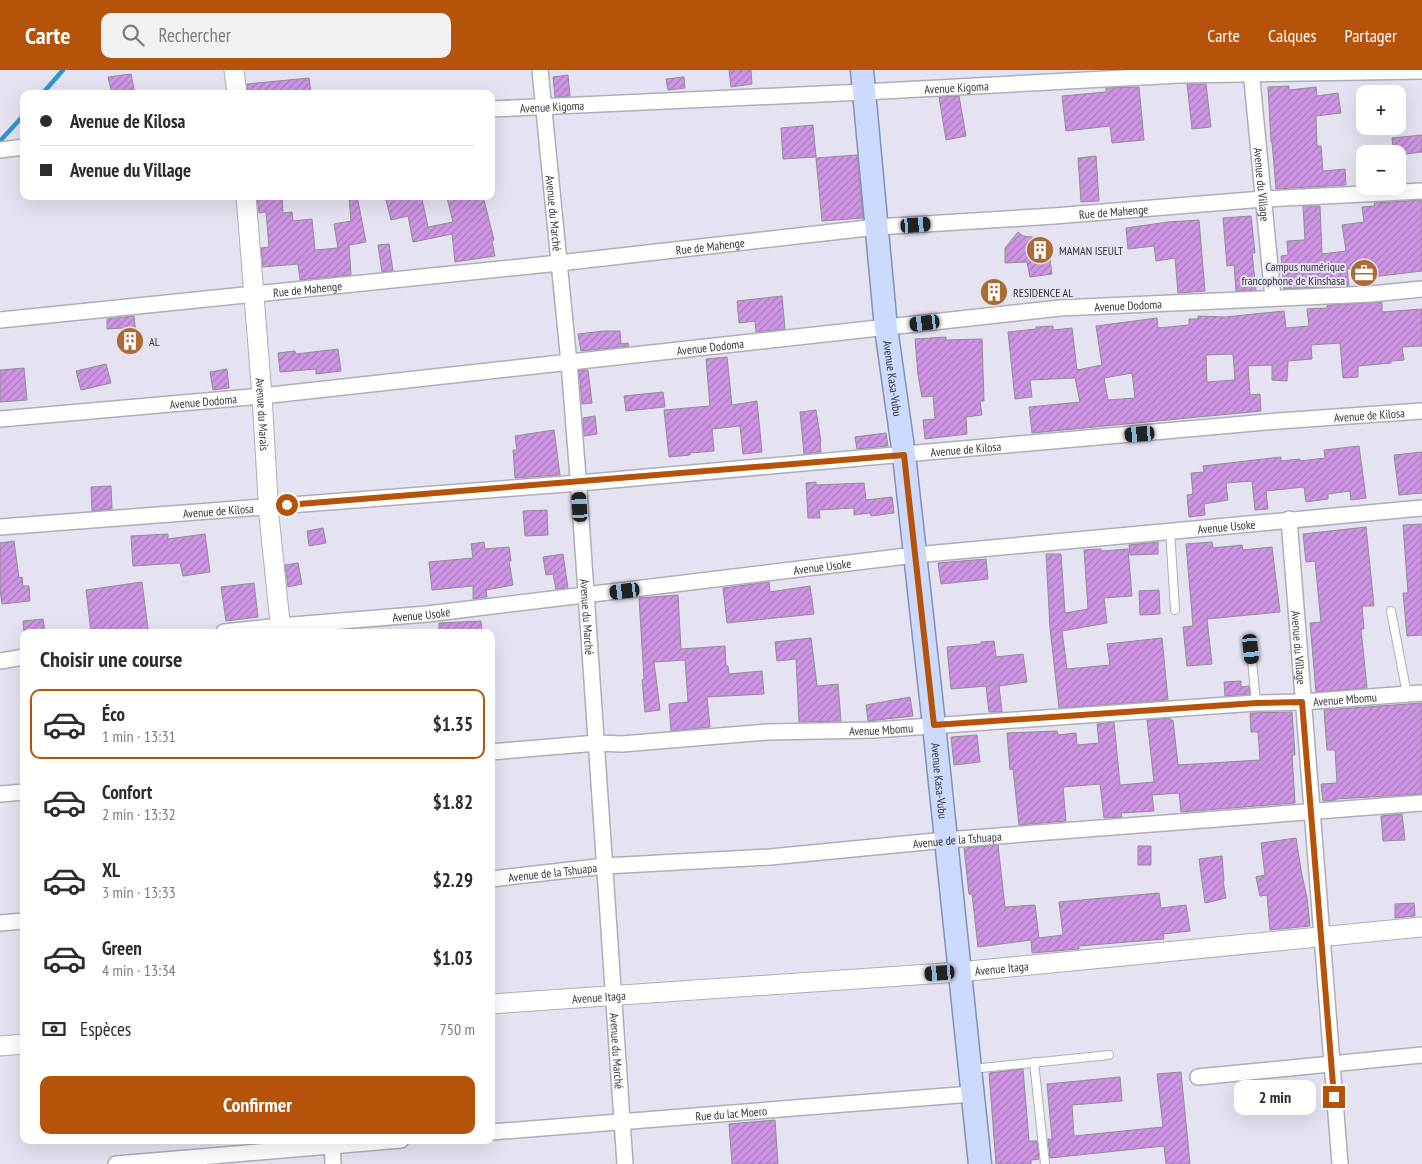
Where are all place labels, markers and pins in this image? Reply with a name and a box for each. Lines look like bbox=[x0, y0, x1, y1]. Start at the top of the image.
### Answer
building icon: MAMAN ISEULT bbox=[1025, 235, 1055, 265]
place label: MAMAN ISEULT bbox=[1059, 243, 1124, 258]
office icon: Campus numérique francophone de Kinshasa bbox=[1349, 258, 1379, 288]
place label: Campus numérique francophone de Kinshasa bbox=[1241, 259, 1345, 288]
building icon: RESIDENCE AL bbox=[979, 277, 1009, 307]
place label: RESIDENCE AL bbox=[1013, 285, 1073, 300]
building icon: AL bbox=[115, 326, 145, 356]
place label: AL bbox=[149, 334, 160, 349]

